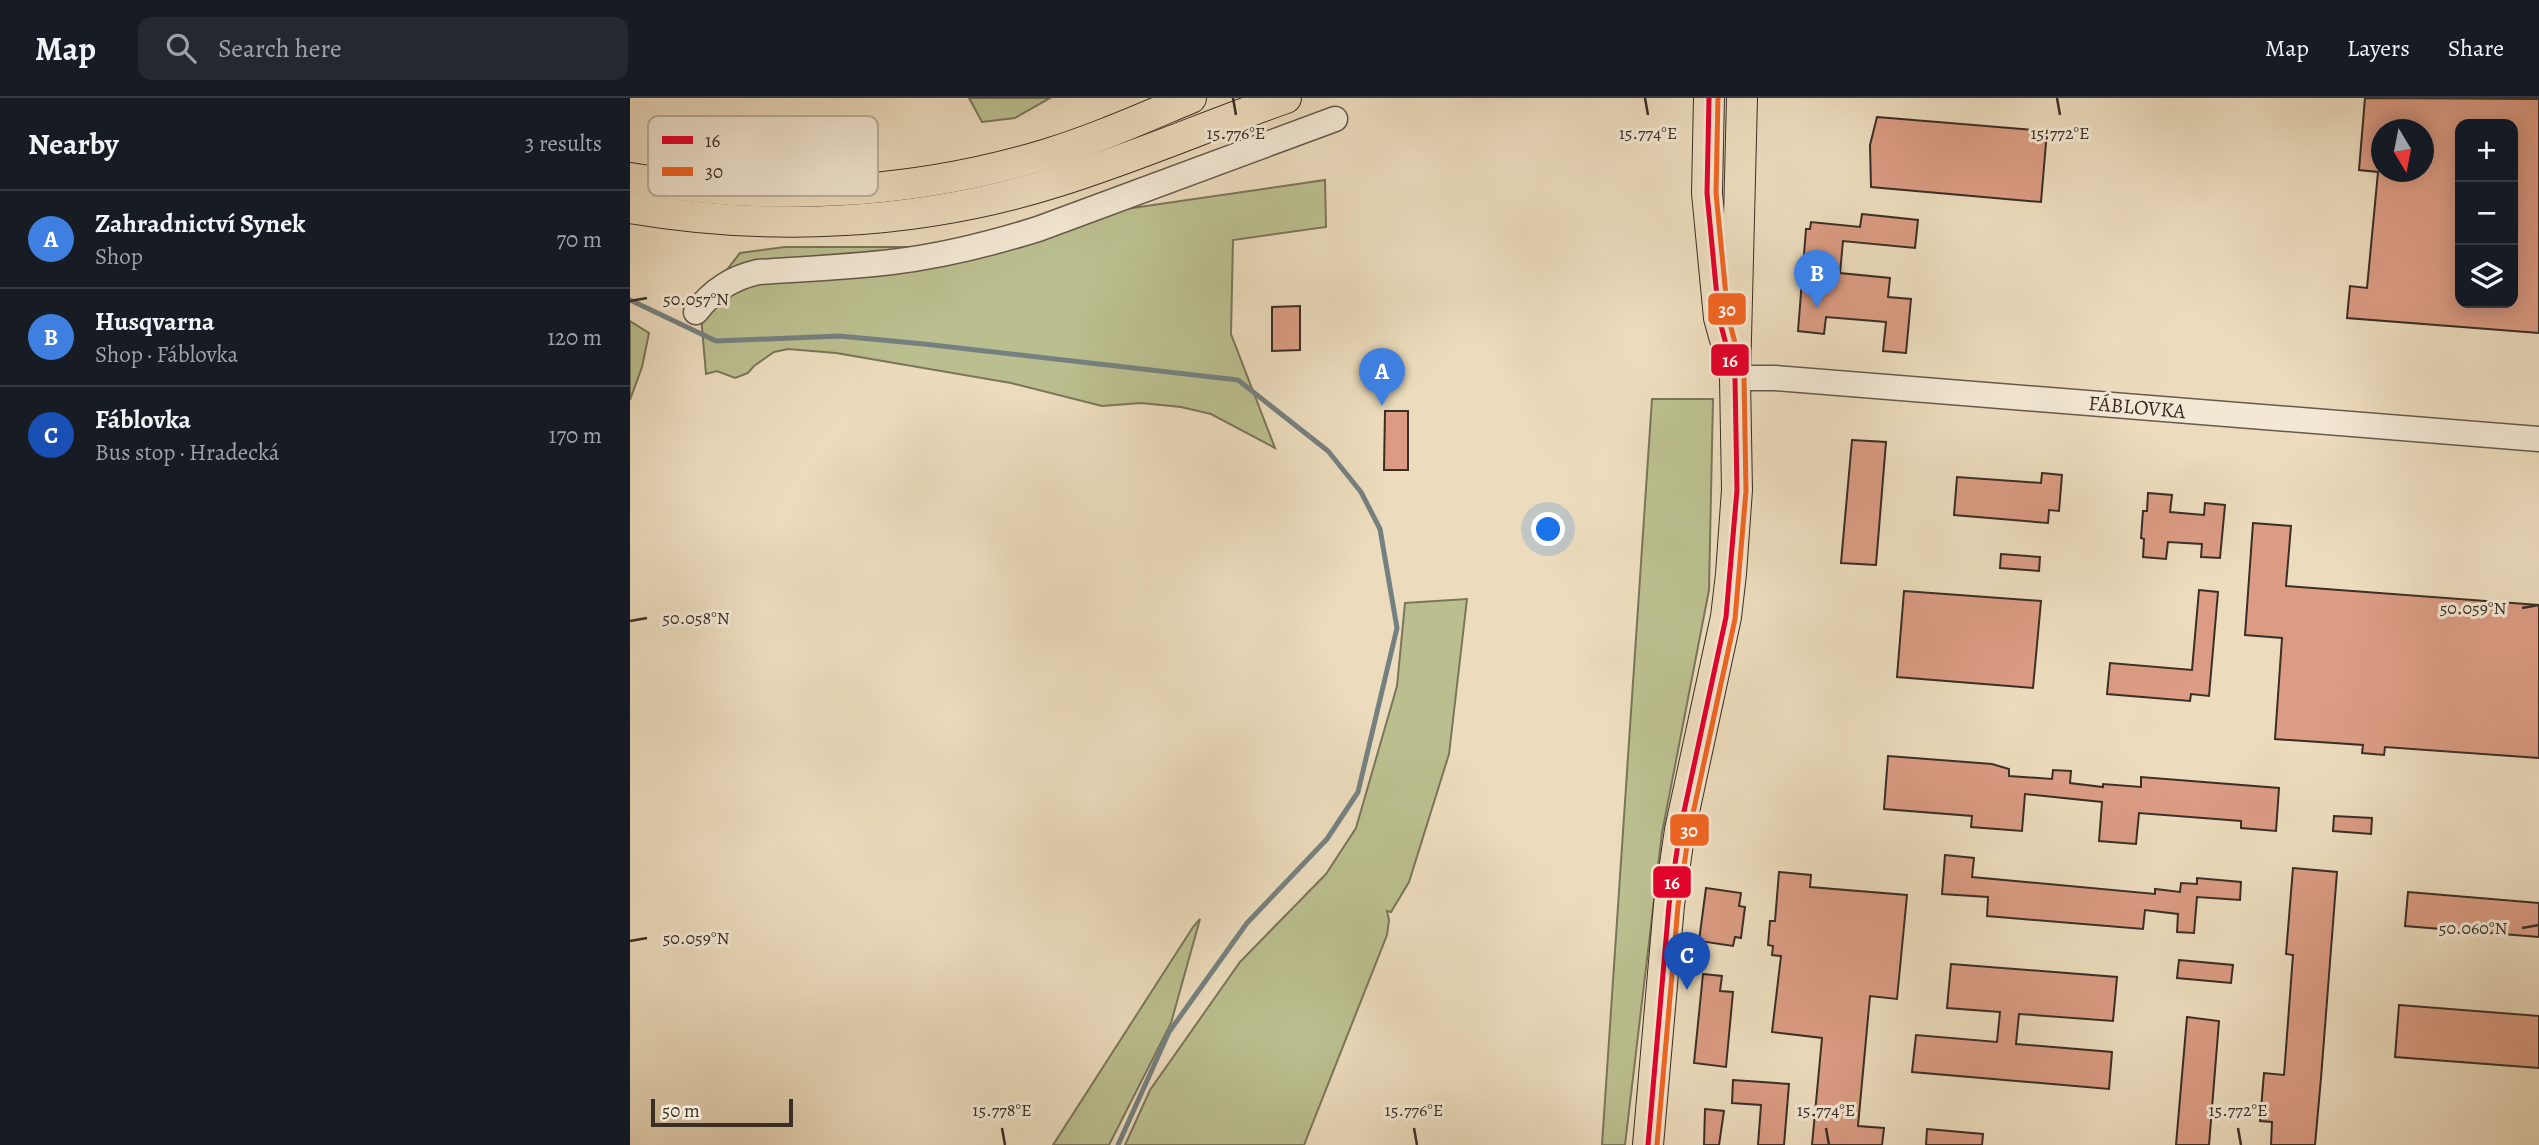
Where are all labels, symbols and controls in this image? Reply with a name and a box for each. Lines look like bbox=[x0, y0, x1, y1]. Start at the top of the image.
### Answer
search box bbox=[138, 17, 628, 80]
text: Map bbox=[35, 26, 96, 71]
icon: search bbox=[162, 29, 200, 67]
text: Search here bbox=[218, 31, 342, 66]
text: Map bbox=[2265, 32, 2309, 64]
text: Layers bbox=[2347, 32, 2410, 64]
text: Share bbox=[2448, 32, 2504, 64]
legend bbox=[648, 116, 878, 196]
north arrow bbox=[2371, 119, 2434, 182]
map controls bbox=[2455, 119, 2518, 308]
button: + bbox=[2455, 119, 2518, 182]
text: 15.776°E bbox=[1207, 121, 1265, 145]
text: 15.774°E bbox=[1619, 121, 1677, 145]
text: 15.772°E bbox=[2030, 121, 2090, 145]
text: Nearby bbox=[28, 124, 119, 164]
text: 3 results bbox=[525, 128, 602, 159]
text: 16 bbox=[705, 128, 720, 154]
text: 30 bbox=[705, 159, 723, 185]
button: − bbox=[2455, 182, 2518, 245]
text: Zahradnictví Synek bbox=[95, 206, 305, 241]
text: A bbox=[44, 224, 58, 255]
text: 70 m bbox=[556, 224, 602, 255]
text: Shop bbox=[95, 241, 143, 272]
button: layers bbox=[2455, 245, 2518, 308]
pin: B bbox=[1794, 250, 1840, 308]
text: 50.057°N bbox=[663, 287, 729, 311]
line badge: 30 bbox=[1707, 292, 1747, 326]
text: 30 bbox=[1718, 297, 1736, 323]
text: Husqvarna bbox=[95, 304, 215, 339]
text: B bbox=[44, 322, 58, 353]
text: 120 m bbox=[547, 322, 602, 353]
text: Shop · Fáblovka bbox=[95, 339, 238, 370]
line badge: 16 bbox=[1710, 343, 1750, 377]
pin: A bbox=[1359, 348, 1405, 406]
text: 16 bbox=[1722, 348, 1738, 374]
street label: FÁBLOVKA bbox=[2087, 389, 2188, 425]
text: Fáblovka bbox=[95, 402, 191, 437]
text: C bbox=[44, 420, 58, 451]
text: 170 m bbox=[549, 420, 602, 451]
text: Bus stop · Hradecká bbox=[95, 437, 280, 468]
your location bbox=[1531, 512, 1565, 546]
text: 50.059°N bbox=[2440, 596, 2506, 620]
text: 50.058°N bbox=[662, 606, 730, 630]
line badge: 30 bbox=[1669, 813, 1710, 847]
text: 30 bbox=[1680, 818, 1698, 844]
line badge: 16 bbox=[1652, 865, 1692, 899]
text: 16 bbox=[1664, 870, 1680, 896]
text: 50.060°N bbox=[2439, 916, 2507, 940]
text: 50.059°N bbox=[663, 926, 729, 950]
pin: C bbox=[1664, 932, 1710, 990]
scale bar bbox=[651, 1096, 793, 1128]
text: 50 m bbox=[662, 1098, 700, 1124]
text: 15.778°E bbox=[972, 1098, 1032, 1122]
text: 15.776°E bbox=[1385, 1098, 1443, 1122]
text: 15.774°E bbox=[1797, 1098, 1855, 1122]
text: 15.772°E bbox=[2208, 1098, 2268, 1122]

